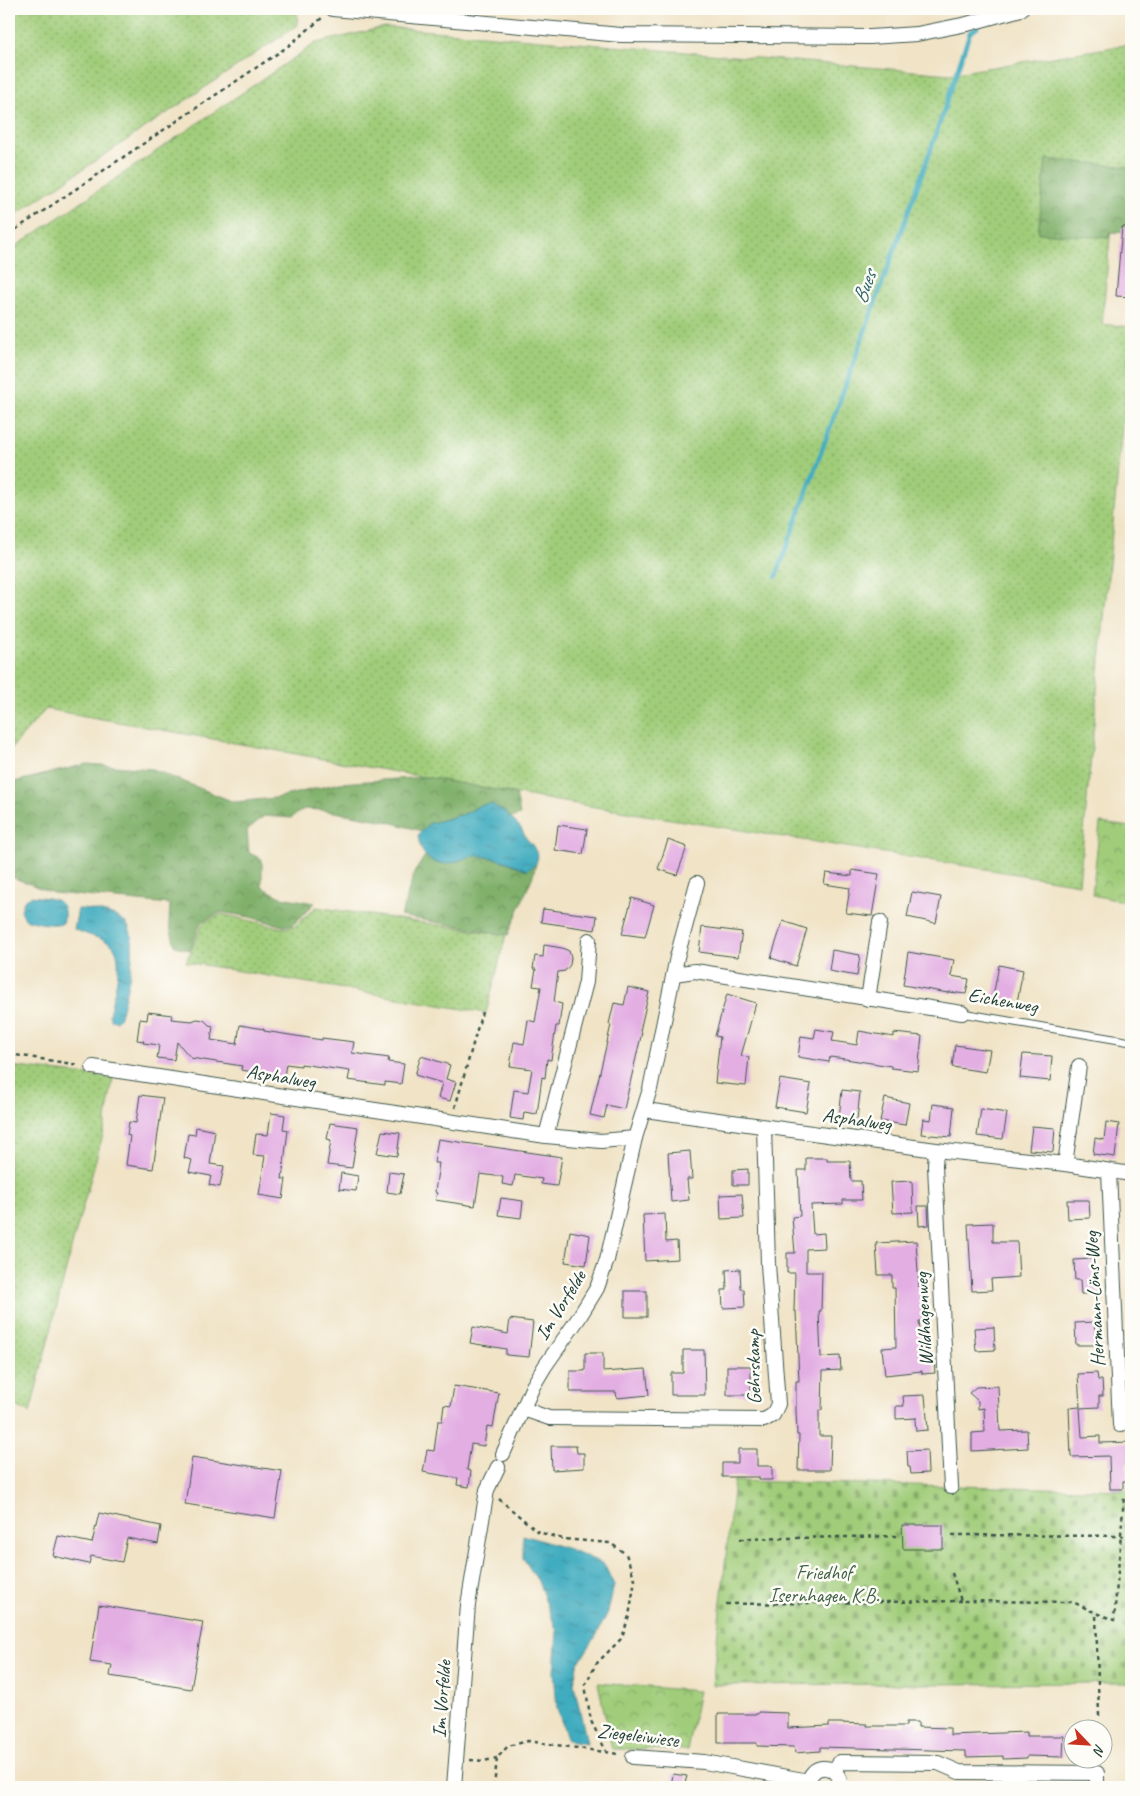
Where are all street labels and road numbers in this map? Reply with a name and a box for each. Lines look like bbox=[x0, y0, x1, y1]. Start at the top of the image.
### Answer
street label: Eichenweg bbox=[966, 982, 1041, 1019]
street label: Asphalweg bbox=[245, 1059, 319, 1095]
street label: Asphalweg bbox=[821, 1102, 895, 1137]
street label: Hermann-Löns-Weg bbox=[1078, 1230, 1111, 1367]
street label: Im Vorfelde bbox=[529, 1264, 592, 1345]
street label: Wildhagenweg bbox=[909, 1271, 938, 1366]
street label: Gehrskamp bbox=[740, 1328, 767, 1405]
street label: Im Vorfelde bbox=[426, 1658, 457, 1739]
street label: Ziegeleiwiese bbox=[596, 1718, 682, 1753]

